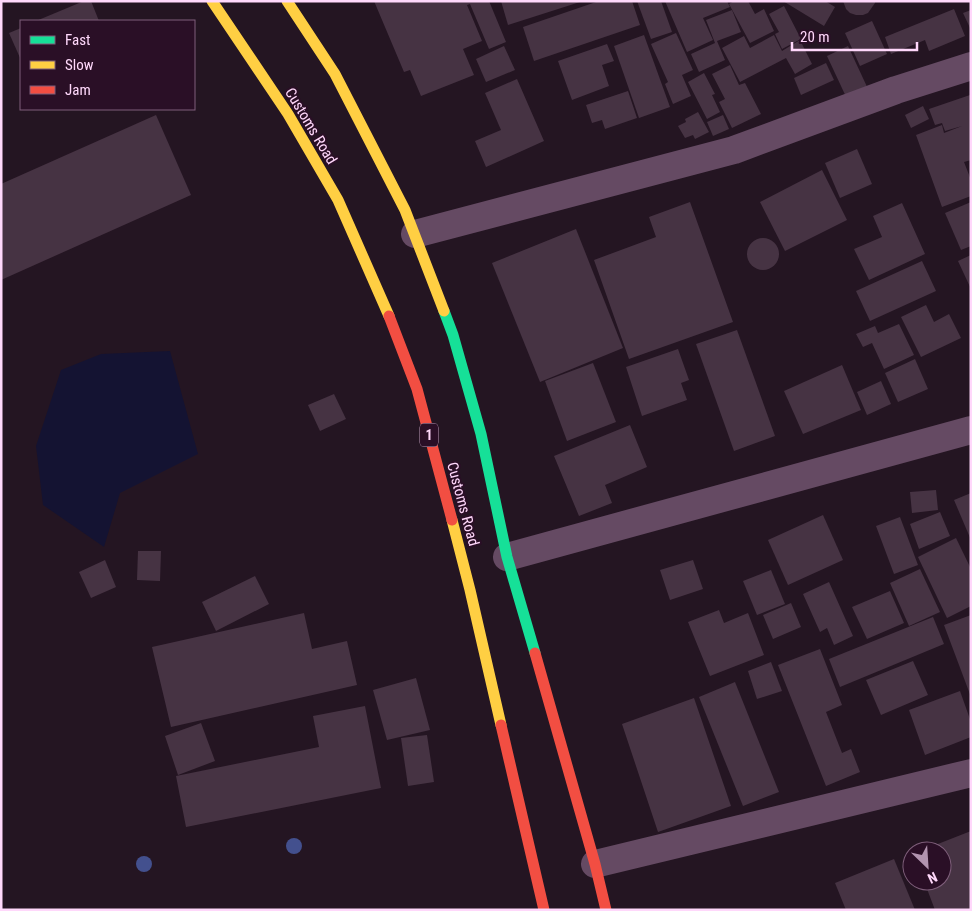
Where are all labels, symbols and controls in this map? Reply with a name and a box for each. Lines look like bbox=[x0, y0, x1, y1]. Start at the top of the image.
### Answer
legend bbox=[20, 20, 195, 110]
scale bar bbox=[792, 20, 917, 52]
text: 20 m bbox=[800, 28, 830, 46]
text: Fast bbox=[65, 31, 90, 49]
text: Slow bbox=[65, 56, 94, 74]
text: Jam bbox=[65, 81, 91, 99]
street label: Customs Road bbox=[281, 84, 341, 168]
road number: 1 bbox=[420, 424, 438, 446]
street label: Customs Road bbox=[443, 460, 483, 548]
north arrow bbox=[902, 841, 952, 891]
text: N bbox=[925, 869, 940, 887]

